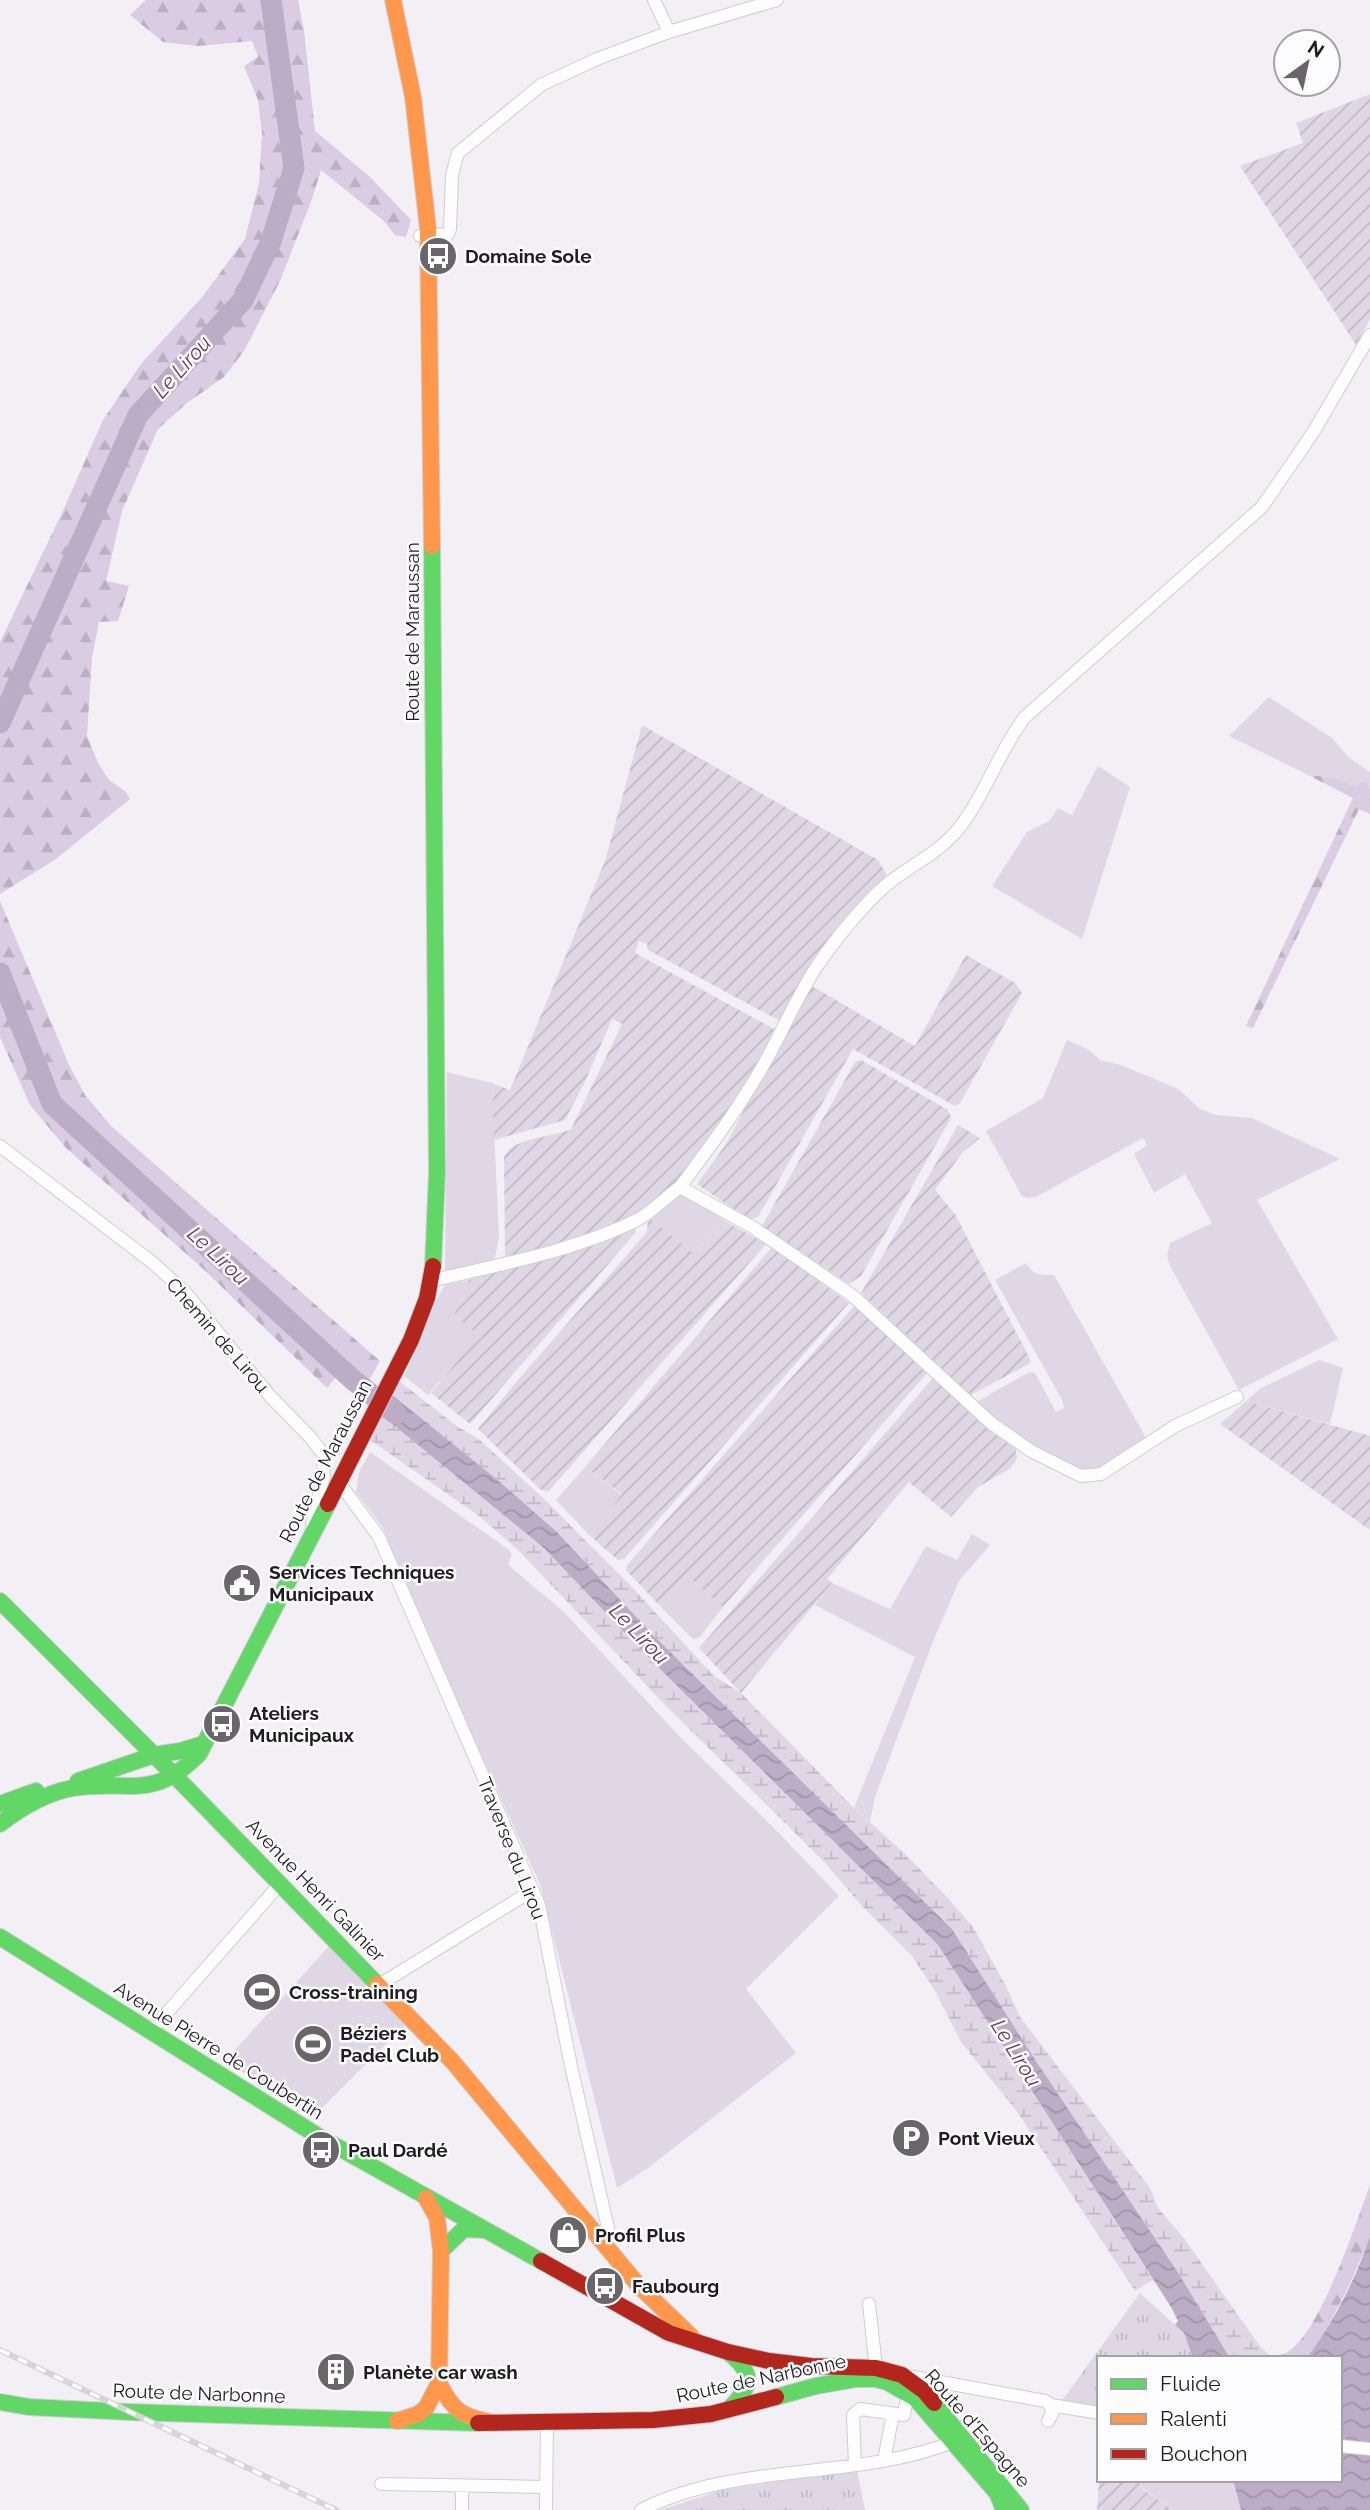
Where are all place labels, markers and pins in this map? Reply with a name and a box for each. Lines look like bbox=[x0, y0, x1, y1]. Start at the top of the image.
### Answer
bus stop icon: Domaine Sole bbox=[417, 235, 459, 277]
place label: Domaine Sole bbox=[465, 245, 592, 267]
place label: Services Techniques Municipaux bbox=[269, 1561, 454, 1605]
public building icon: Services Techniques Municipaux bbox=[221, 1562, 263, 1604]
place label: Ateliers Municipaux bbox=[249, 1702, 355, 1746]
bus stop icon: Ateliers Municipaux bbox=[201, 1703, 243, 1745]
sports icon: Cross-training bbox=[241, 1971, 283, 2013]
place label: Cross-training bbox=[289, 1981, 418, 2003]
place label: Béziers Padel Club bbox=[340, 2022, 439, 2066]
sports icon: Béziers Padel Club bbox=[292, 2023, 334, 2065]
parking icon: Pont Vieux bbox=[890, 2117, 932, 2159]
place label: Pont Vieux bbox=[938, 2127, 1036, 2149]
bus stop icon: Paul Dardé bbox=[300, 2129, 342, 2171]
place label: Paul Dardé bbox=[348, 2139, 448, 2161]
shop icon: Profil Plus bbox=[547, 2214, 589, 2256]
place label: Profil Plus bbox=[595, 2224, 685, 2246]
bus stop icon: Faubourg bbox=[584, 2265, 626, 2307]
place label: Faubourg bbox=[632, 2275, 719, 2297]
building icon: Planète car wash bbox=[315, 2351, 357, 2393]
place label: Planète car wash bbox=[363, 2361, 518, 2383]

